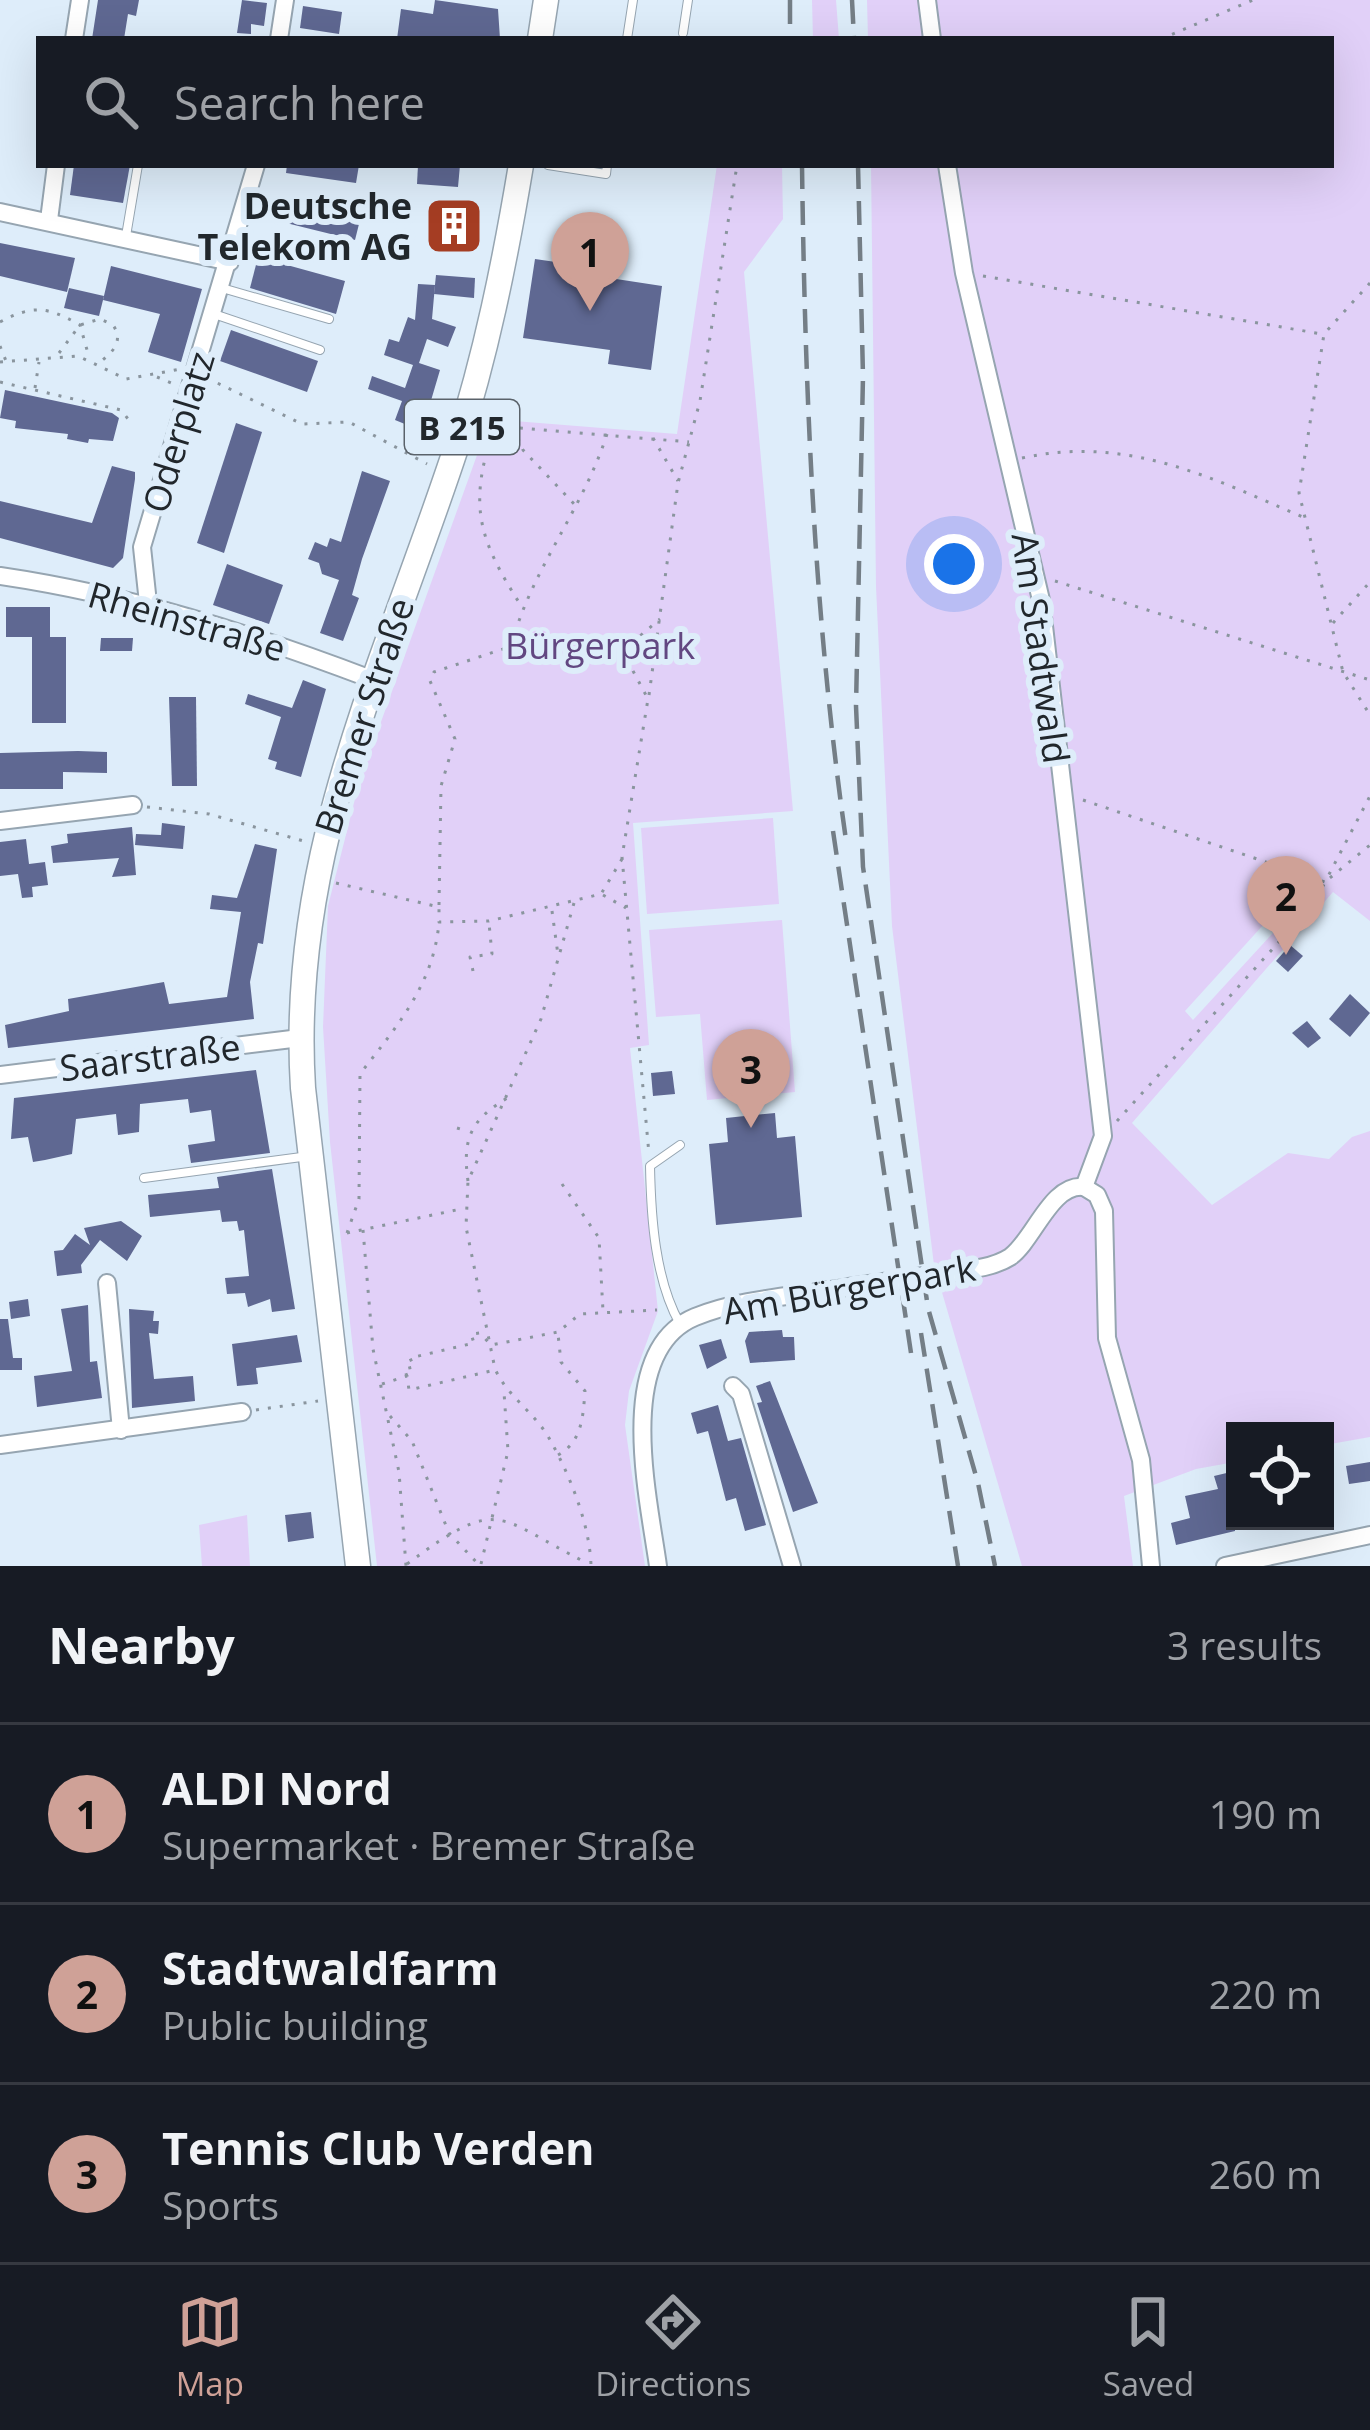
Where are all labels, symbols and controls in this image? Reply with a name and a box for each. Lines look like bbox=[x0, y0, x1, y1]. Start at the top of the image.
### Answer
search box bbox=[36, 36, 1334, 168]
icon: search bbox=[78, 69, 144, 135]
text: Search here bbox=[174, 72, 425, 133]
place label: Deutsche Telekom AG bbox=[197, 181, 412, 271]
building icon: Deutsche Telekom AG bbox=[423, 195, 485, 257]
pin: 1 bbox=[551, 212, 629, 311]
street label: Oderplatz bbox=[130, 346, 226, 518]
road number: B 215 bbox=[405, 400, 519, 454]
street label: Am Stadtwald bbox=[1001, 530, 1081, 766]
your location bbox=[924, 534, 984, 594]
street label: Rheinstraße bbox=[83, 569, 291, 673]
street label: Bremer Straße bbox=[303, 592, 425, 840]
park label: Bürgerpark bbox=[505, 621, 695, 670]
pin: 2 bbox=[1247, 856, 1325, 955]
street label: Saarstraße bbox=[57, 1022, 243, 1092]
pin: 3 bbox=[712, 1029, 790, 1128]
street label: Am Bürgerpark bbox=[719, 1243, 979, 1335]
map controls bbox=[1226, 1422, 1334, 1530]
button: locate bbox=[1226, 1422, 1334, 1530]
text: Nearby bbox=[48, 1609, 235, 1679]
text: 3 results bbox=[1167, 1618, 1322, 1671]
text: ALDI Nord bbox=[162, 1757, 392, 1818]
text: 1 bbox=[76, 1787, 98, 1840]
text: 190 m bbox=[1209, 1787, 1322, 1840]
text: Supermarket · Bremer Straße bbox=[162, 1818, 696, 1871]
text: Stadtwaldfarm bbox=[162, 1937, 499, 1998]
text: 2 bbox=[76, 1967, 98, 2020]
text: 220 m bbox=[1209, 1967, 1322, 2020]
text: Public building bbox=[162, 1998, 428, 2051]
text: Tennis Club Verden bbox=[162, 2117, 595, 2178]
text: 3 bbox=[76, 2147, 98, 2200]
text: 260 m bbox=[1209, 2147, 1322, 2200]
text: Sports bbox=[162, 2178, 279, 2231]
tab: Map bbox=[176, 2289, 244, 2406]
tab: Directions bbox=[595, 2289, 751, 2406]
tab: Saved bbox=[1103, 2289, 1194, 2406]

